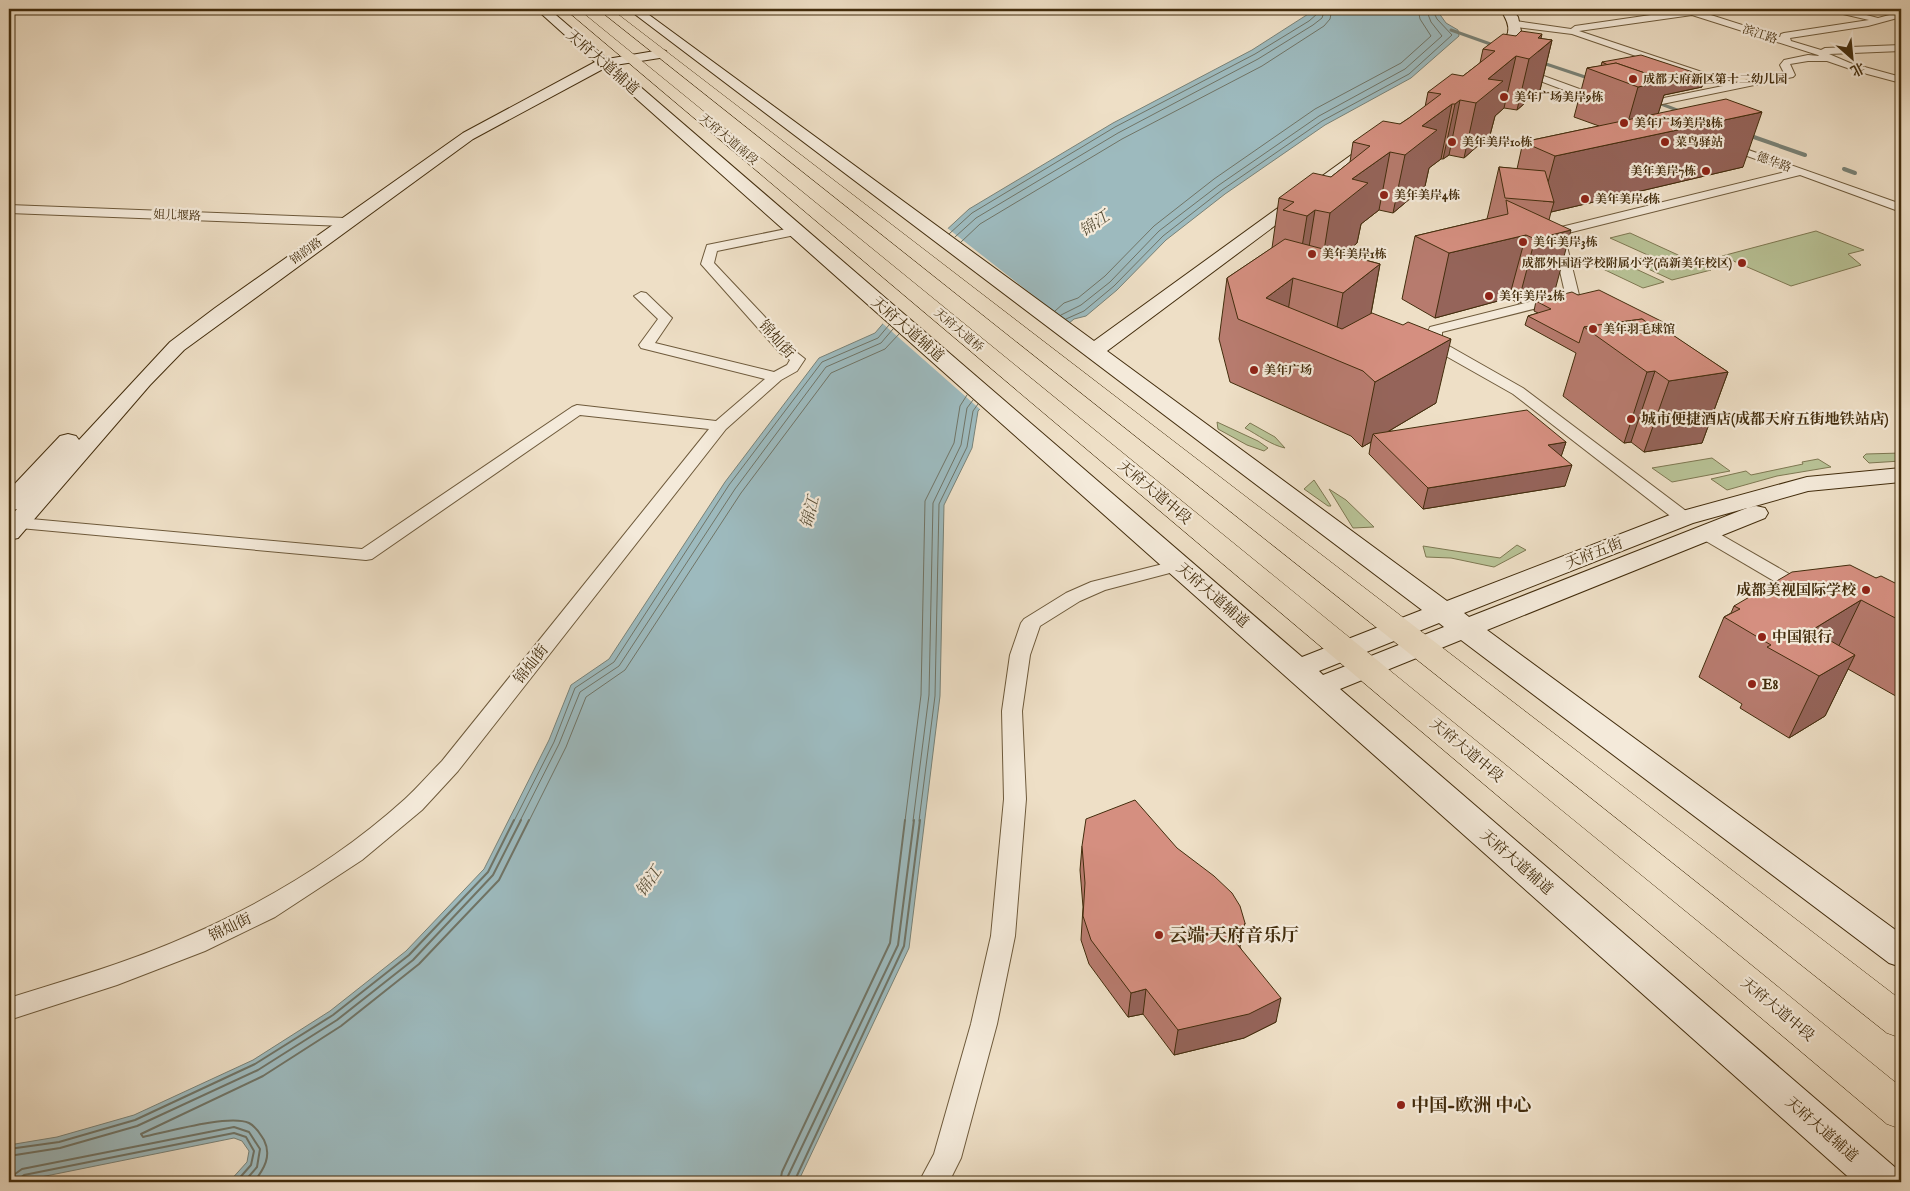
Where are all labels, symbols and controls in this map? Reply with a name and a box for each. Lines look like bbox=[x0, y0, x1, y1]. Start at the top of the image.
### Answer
street label: 滨江路 bbox=[1740, 22, 1779, 47]
street label: 天府大道辅道 bbox=[562, 26, 643, 99]
north arrow bbox=[1828, 32, 1878, 82]
text: 北 bbox=[1847, 57, 1868, 80]
place label: 成都天府新区第十二幼儿园 bbox=[1643, 72, 1787, 87]
marker: 成都天府新区第十二幼儿园 bbox=[1627, 73, 1639, 85]
place label: 美年广场美岸9栋 bbox=[1514, 90, 1603, 105]
marker: 美年广场美岸9栋 bbox=[1498, 91, 1510, 103]
street label: 天府大道南段 bbox=[696, 110, 761, 168]
place label: 美年广场美岸8栋 bbox=[1634, 116, 1723, 131]
marker: 美年广场美岸8栋 bbox=[1618, 117, 1630, 129]
place label: 美年美岸10栋 bbox=[1462, 135, 1532, 150]
place label: 菜鸟驿站 bbox=[1675, 135, 1723, 150]
marker: 美年美岸10栋 bbox=[1446, 136, 1458, 148]
marker: 菜鸟驿站 bbox=[1659, 136, 1671, 148]
street label: 德华路 bbox=[1754, 149, 1793, 176]
place label: 美年美岸7栋 bbox=[1630, 164, 1696, 179]
marker: 美年美岸7栋 bbox=[1700, 165, 1712, 177]
place label: 美年美岸4栋 bbox=[1394, 188, 1460, 203]
marker: 美年美岸4栋 bbox=[1378, 189, 1390, 201]
place label: 美年美岸6栋 bbox=[1595, 192, 1660, 207]
marker: 美年美岸6栋 bbox=[1579, 193, 1591, 205]
water label: 锦江 bbox=[1076, 206, 1116, 242]
street label: 姐儿堰路 bbox=[153, 207, 201, 224]
street label: 锦韵路 bbox=[287, 235, 325, 268]
place label: 美年美岸3栋 bbox=[1533, 235, 1597, 250]
marker: 美年美岸3栋 bbox=[1517, 236, 1529, 248]
place label: 美年美岸1栋 bbox=[1322, 247, 1386, 262]
marker: 美年美岸1栋 bbox=[1306, 248, 1318, 260]
place label: 成都外国语学校附属小学(高新美年校区) bbox=[1522, 256, 1732, 271]
marker: 成都外国语学校附属小学(高新美年校区) bbox=[1736, 257, 1748, 269]
place label: 美年美岸2栋 bbox=[1499, 289, 1565, 304]
marker: 美年美岸2栋 bbox=[1483, 290, 1495, 302]
street label: 天府大道辅道 bbox=[867, 293, 948, 366]
street label: 天府大道桥 bbox=[931, 305, 986, 355]
street label: 锦灿街 bbox=[755, 316, 799, 362]
place label: 美年羽毛球馆 bbox=[1603, 322, 1675, 337]
marker: 美年羽毛球馆 bbox=[1587, 323, 1599, 335]
place label: 美年广场 bbox=[1264, 363, 1312, 378]
marker: 美年广场 bbox=[1248, 364, 1260, 376]
place label: 城市便捷酒店(成都天府五街地铁站店) bbox=[1641, 410, 1889, 429]
marker: 城市便捷酒店(成都天府五街地铁站店) bbox=[1625, 413, 1637, 425]
street label: 天府大道中段 bbox=[1114, 456, 1195, 529]
water label: 锦江 bbox=[797, 493, 825, 531]
street label: 天府五街 bbox=[1563, 534, 1626, 573]
street label: 天府大道辅道 bbox=[1172, 559, 1253, 632]
place label: 成都美视国际学校 bbox=[1736, 581, 1857, 600]
marker: 成都美视国际学校 bbox=[1860, 584, 1872, 596]
place label: 中国银行 bbox=[1772, 628, 1832, 647]
marker: 中国银行 bbox=[1756, 631, 1768, 643]
street label: 锦灿街 bbox=[510, 641, 553, 688]
place label: E8 bbox=[1762, 675, 1778, 694]
marker: E8 bbox=[1746, 678, 1758, 690]
street label: 天府大道中段 bbox=[1426, 714, 1507, 787]
street label: 天府大道辅道 bbox=[1476, 826, 1557, 899]
water label: 锦江 bbox=[632, 862, 668, 901]
street label: 锦灿街 bbox=[206, 909, 255, 946]
place label: 云端·天府音乐厅 bbox=[1169, 925, 1299, 948]
marker: 云端·天府音乐厅 bbox=[1153, 929, 1165, 941]
street label: 天府大道中段 bbox=[1737, 973, 1818, 1046]
street label: 天府大道辅道 bbox=[1781, 1093, 1862, 1166]
place label: 中国-欧洲 中心 bbox=[1411, 1095, 1531, 1118]
marker: 中国-欧洲 中心 bbox=[1395, 1099, 1407, 1111]

